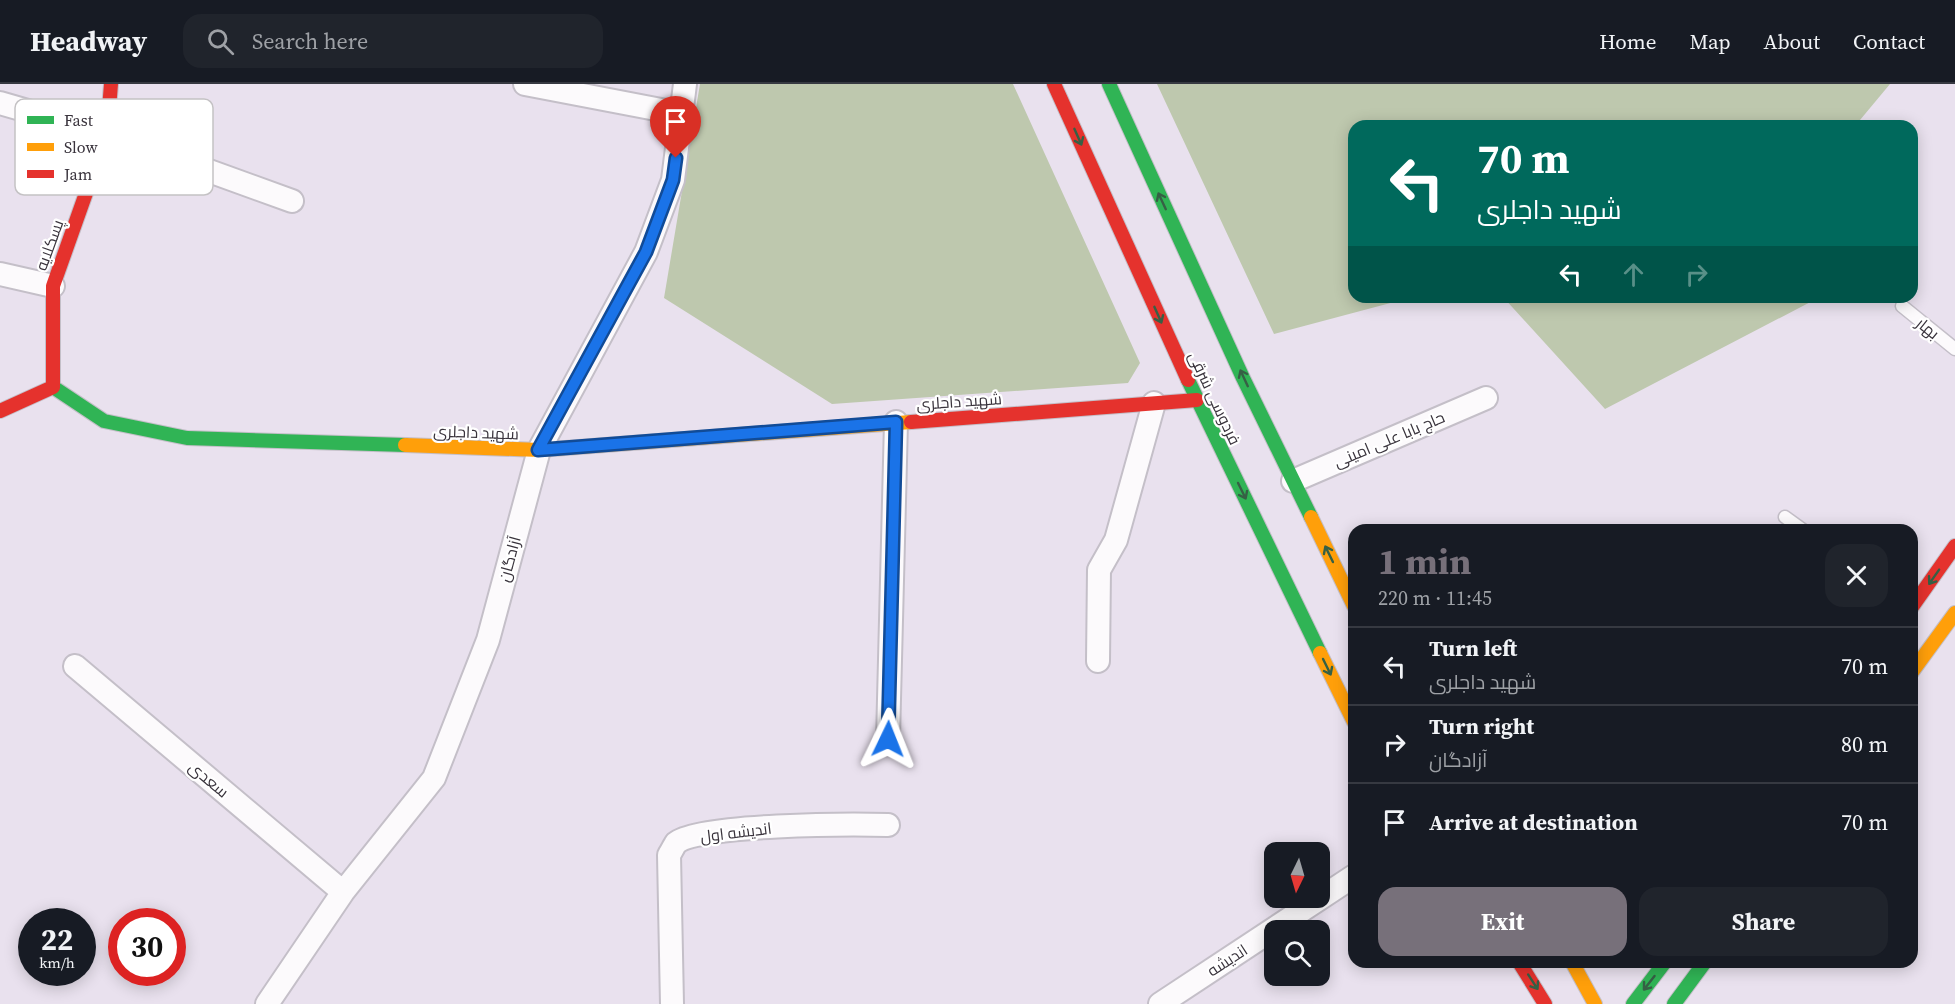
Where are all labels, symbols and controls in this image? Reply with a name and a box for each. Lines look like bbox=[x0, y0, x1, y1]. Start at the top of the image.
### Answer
search box bbox=[183, 14, 603, 68]
text: Headway bbox=[30, 22, 147, 60]
icon: search bbox=[204, 25, 237, 58]
text: Search here bbox=[252, 26, 368, 56]
text: Home bbox=[1599, 27, 1657, 56]
text: Map bbox=[1690, 27, 1731, 56]
text: About bbox=[1764, 27, 1820, 56]
text: Contact bbox=[1853, 27, 1925, 56]
pin bbox=[650, 96, 701, 158]
legend bbox=[15, 99, 213, 195]
icon: arrive bbox=[659, 105, 692, 138]
text: Fast bbox=[64, 109, 94, 131]
one-way arrow bbox=[1073, 128, 1084, 146]
text: 70 m bbox=[1477, 129, 1570, 187]
text: Slow bbox=[64, 136, 99, 158]
icon: left bbox=[1378, 144, 1456, 222]
text: Jam bbox=[63, 163, 92, 185]
text: شهید داجلری bbox=[1477, 191, 1622, 228]
one-way arrow bbox=[1156, 193, 1168, 211]
street label: پسکلایه bbox=[30, 216, 70, 274]
icon: left bbox=[1554, 258, 1587, 291]
icon: ahead bbox=[1617, 258, 1650, 291]
icon: right bbox=[1680, 258, 1713, 291]
one-way arrow bbox=[1154, 306, 1165, 324]
street label: بهار bbox=[1911, 311, 1944, 344]
street label: فردوسی شرقی bbox=[1184, 348, 1246, 448]
one-way arrow bbox=[1237, 370, 1249, 388]
street label: شهید داجلری bbox=[915, 387, 1003, 415]
street label: حاج بابا علی امینی bbox=[1330, 406, 1448, 473]
street label: شهید داجلری bbox=[433, 420, 519, 444]
one-way arrow bbox=[1236, 482, 1248, 500]
street label: آزادگان bbox=[492, 533, 526, 584]
text: 1 min bbox=[1378, 537, 1471, 586]
button: close bbox=[1825, 544, 1888, 607]
one-way arrow bbox=[1322, 545, 1334, 563]
one-way arrow bbox=[1928, 568, 1940, 584]
text: 220 m · 11:45 bbox=[1378, 584, 1492, 612]
text: Turn left bbox=[1429, 633, 1517, 663]
icon: left bbox=[1378, 650, 1411, 683]
text: 70 m bbox=[1841, 651, 1888, 681]
one-way arrow bbox=[1322, 657, 1334, 675]
text: شهید داجلری bbox=[1429, 668, 1536, 696]
position arrow bbox=[856, 707, 920, 771]
text: Turn right bbox=[1429, 711, 1534, 741]
icon: right bbox=[1378, 728, 1411, 761]
text: 80 m bbox=[1841, 729, 1888, 759]
text: آزادگان bbox=[1429, 746, 1487, 774]
street label: سعدی bbox=[184, 756, 234, 802]
icon: arrive bbox=[1378, 806, 1411, 839]
text: Arrive at destination bbox=[1429, 807, 1638, 837]
text: 70 m bbox=[1841, 807, 1888, 837]
street label: اندیشه اول bbox=[699, 817, 773, 847]
north arrow bbox=[1264, 842, 1330, 908]
map controls bbox=[1264, 842, 1330, 986]
button: Exit bbox=[1378, 887, 1627, 956]
button: Share bbox=[1639, 887, 1888, 956]
speed limit sign: 30 bbox=[108, 908, 186, 986]
text: 22 bbox=[41, 919, 73, 960]
button: search bbox=[1264, 920, 1330, 986]
street label: اندیشه bbox=[1202, 939, 1252, 981]
text: km/h bbox=[39, 952, 75, 973]
one-way arrow bbox=[1527, 973, 1539, 990]
one-way arrow bbox=[1643, 975, 1656, 991]

